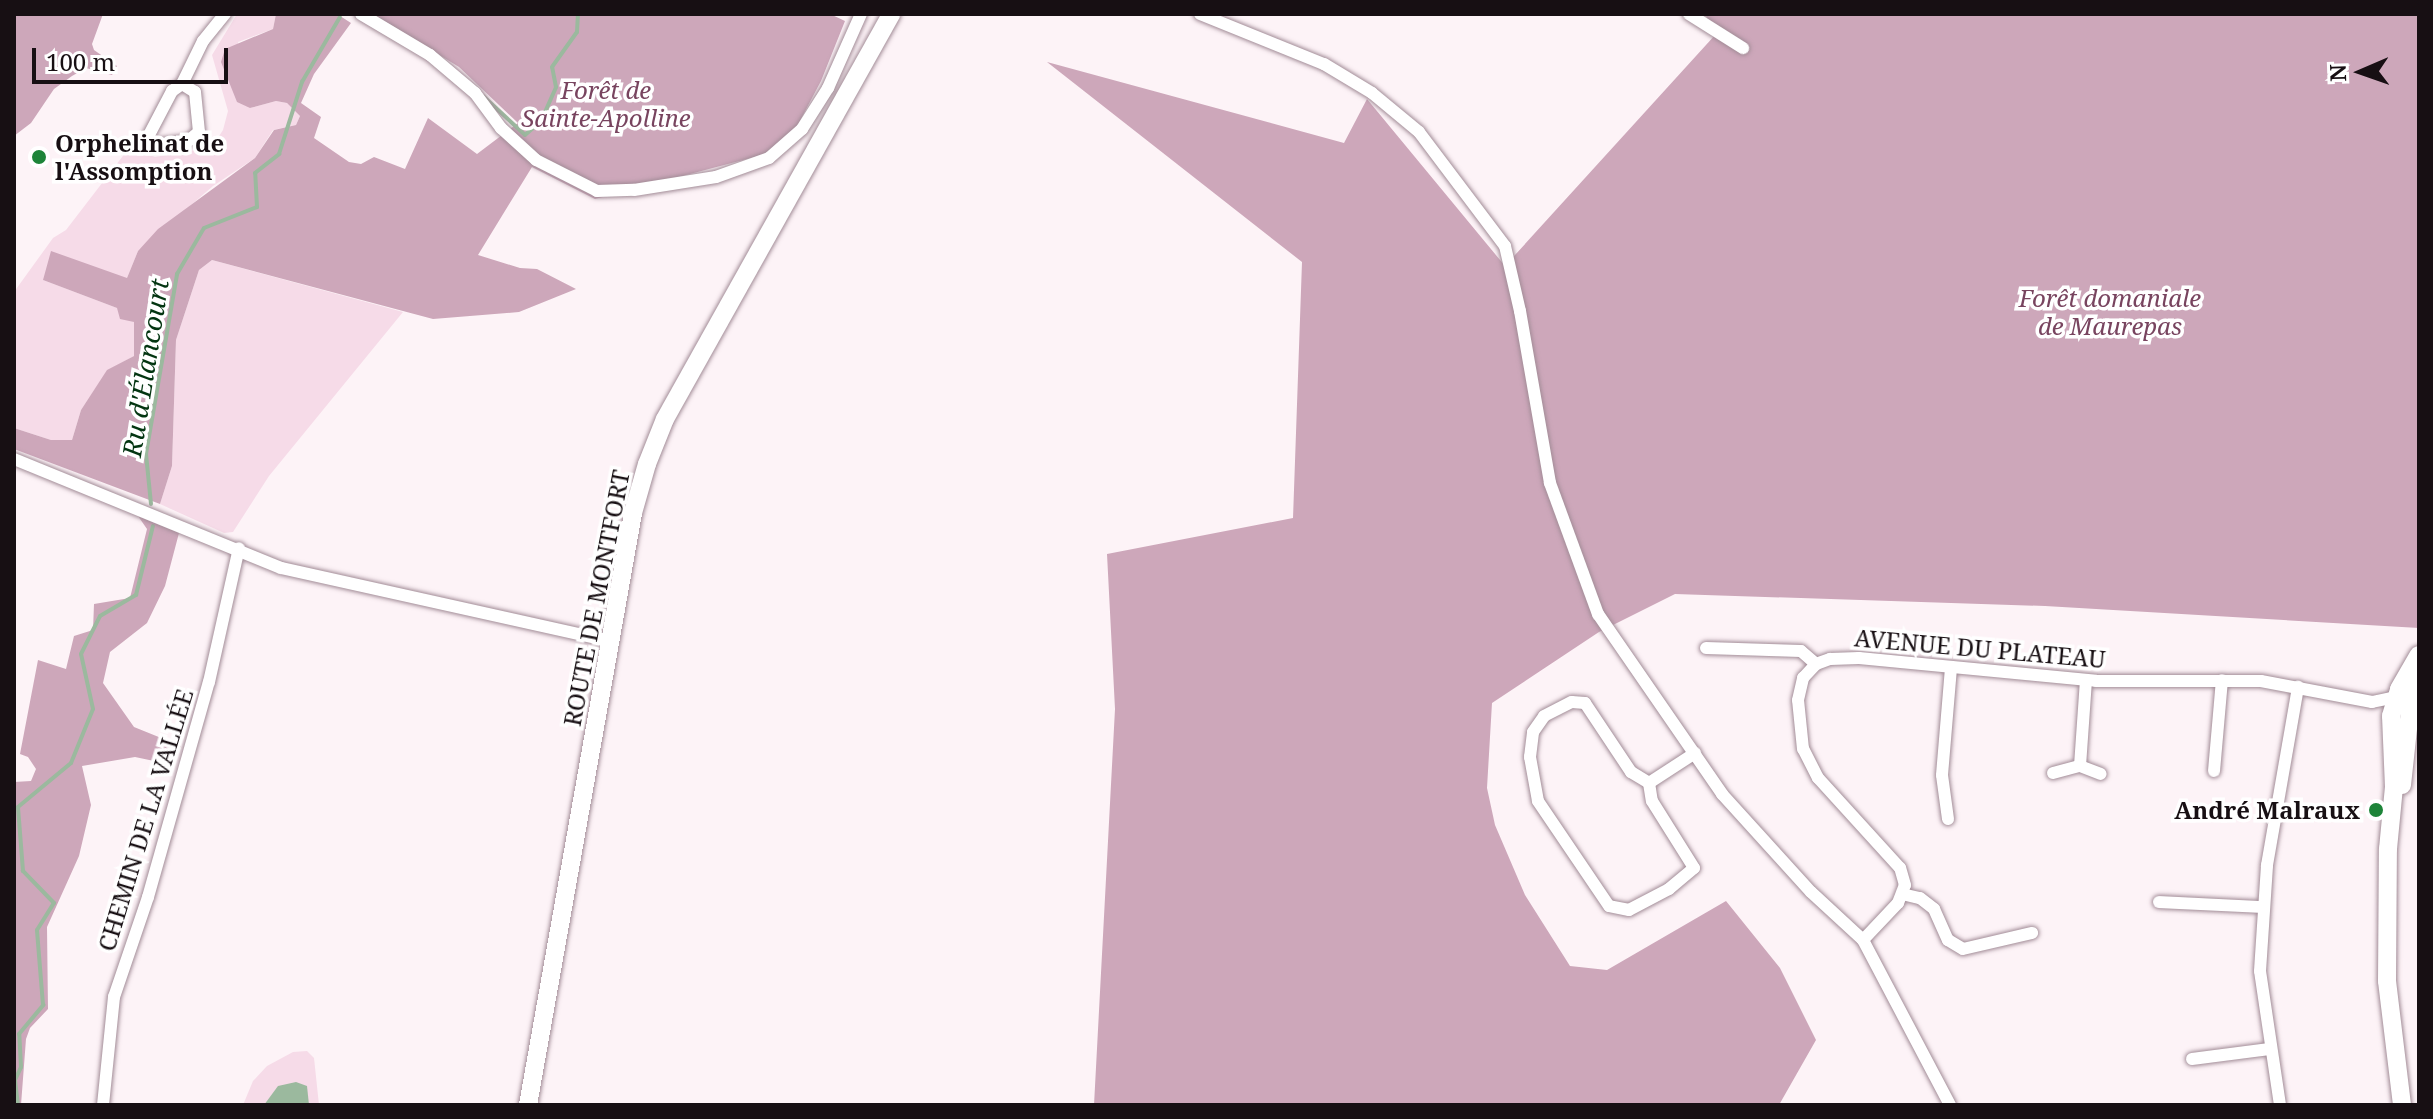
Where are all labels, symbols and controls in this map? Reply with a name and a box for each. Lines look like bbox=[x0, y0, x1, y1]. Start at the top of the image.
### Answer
scale bar bbox=[36, 32, 232, 82]
north arrow bbox=[2321, 32, 2401, 112]
text: 100 m bbox=[46, 45, 115, 78]
text: N bbox=[2322, 64, 2352, 82]
park label: Forêt de Sainte-Apolline bbox=[521, 76, 691, 132]
place label: Orphelinat de l'Assomption bbox=[55, 129, 224, 185]
marker: Orphelinat de l'Assomption bbox=[30, 148, 48, 166]
water label: Ru d'Élancourt bbox=[117, 277, 175, 459]
park label: Forêt domaniale de Maurepas bbox=[2019, 284, 2201, 340]
street label: ROUTE DE MONTFORT bbox=[557, 468, 635, 728]
street label: AVENUE DU PLATEAU bbox=[1853, 623, 2107, 673]
street label: CHEMIN DE LA VALLÉE bbox=[91, 686, 199, 954]
place label: André Malraux bbox=[2174, 796, 2360, 824]
marker: André Malraux bbox=[2367, 801, 2385, 819]

